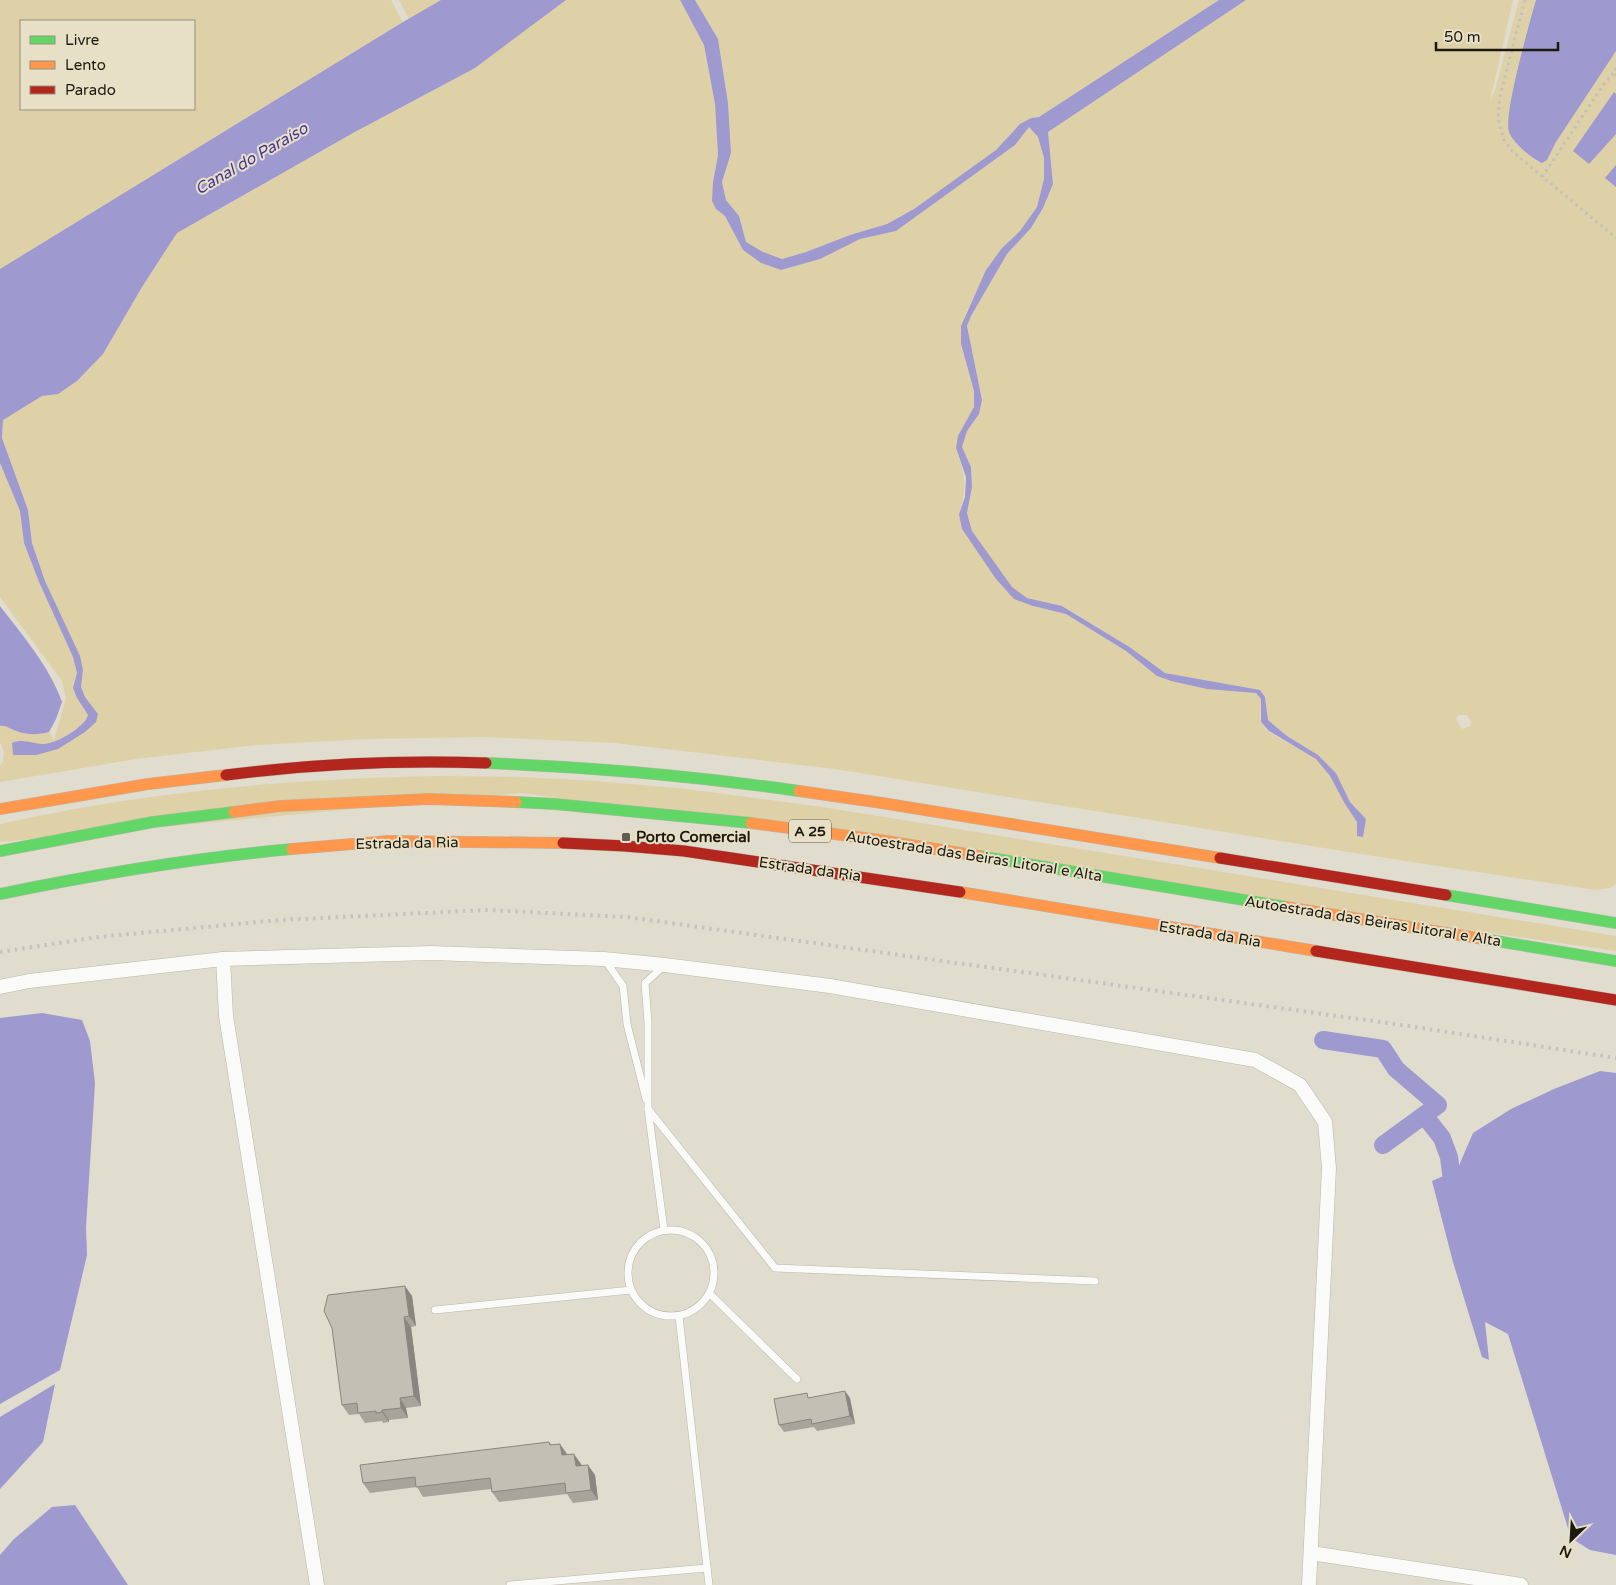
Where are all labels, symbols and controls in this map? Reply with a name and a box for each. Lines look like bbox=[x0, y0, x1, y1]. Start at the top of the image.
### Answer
legend bbox=[20, 20, 195, 110]
scale bar bbox=[1436, 20, 1558, 52]
text: 50 m bbox=[1444, 28, 1481, 46]
text: Livre bbox=[65, 31, 99, 49]
text: Lento bbox=[65, 56, 106, 74]
text: Parado bbox=[65, 81, 116, 99]
water label: Canal do Paraíso bbox=[192, 118, 313, 199]
road number: A 25 bbox=[789, 819, 831, 842]
street label: Autoestrada das Beiras Litoral e Alta bbox=[845, 827, 1103, 885]
place label: Porto Comercial bbox=[636, 828, 750, 846]
marker: Porto Comercial bbox=[620, 831, 632, 843]
street label: Estrada da Ria bbox=[355, 833, 459, 853]
street label: Estrada da Ria bbox=[758, 853, 862, 885]
street label: Autoestrada das Beiras Litoral e Alta bbox=[1244, 892, 1502, 950]
street label: Estrada da Ria bbox=[1158, 917, 1262, 951]
north arrow bbox=[1546, 1515, 1596, 1565]
text: N bbox=[1557, 1541, 1574, 1561]

